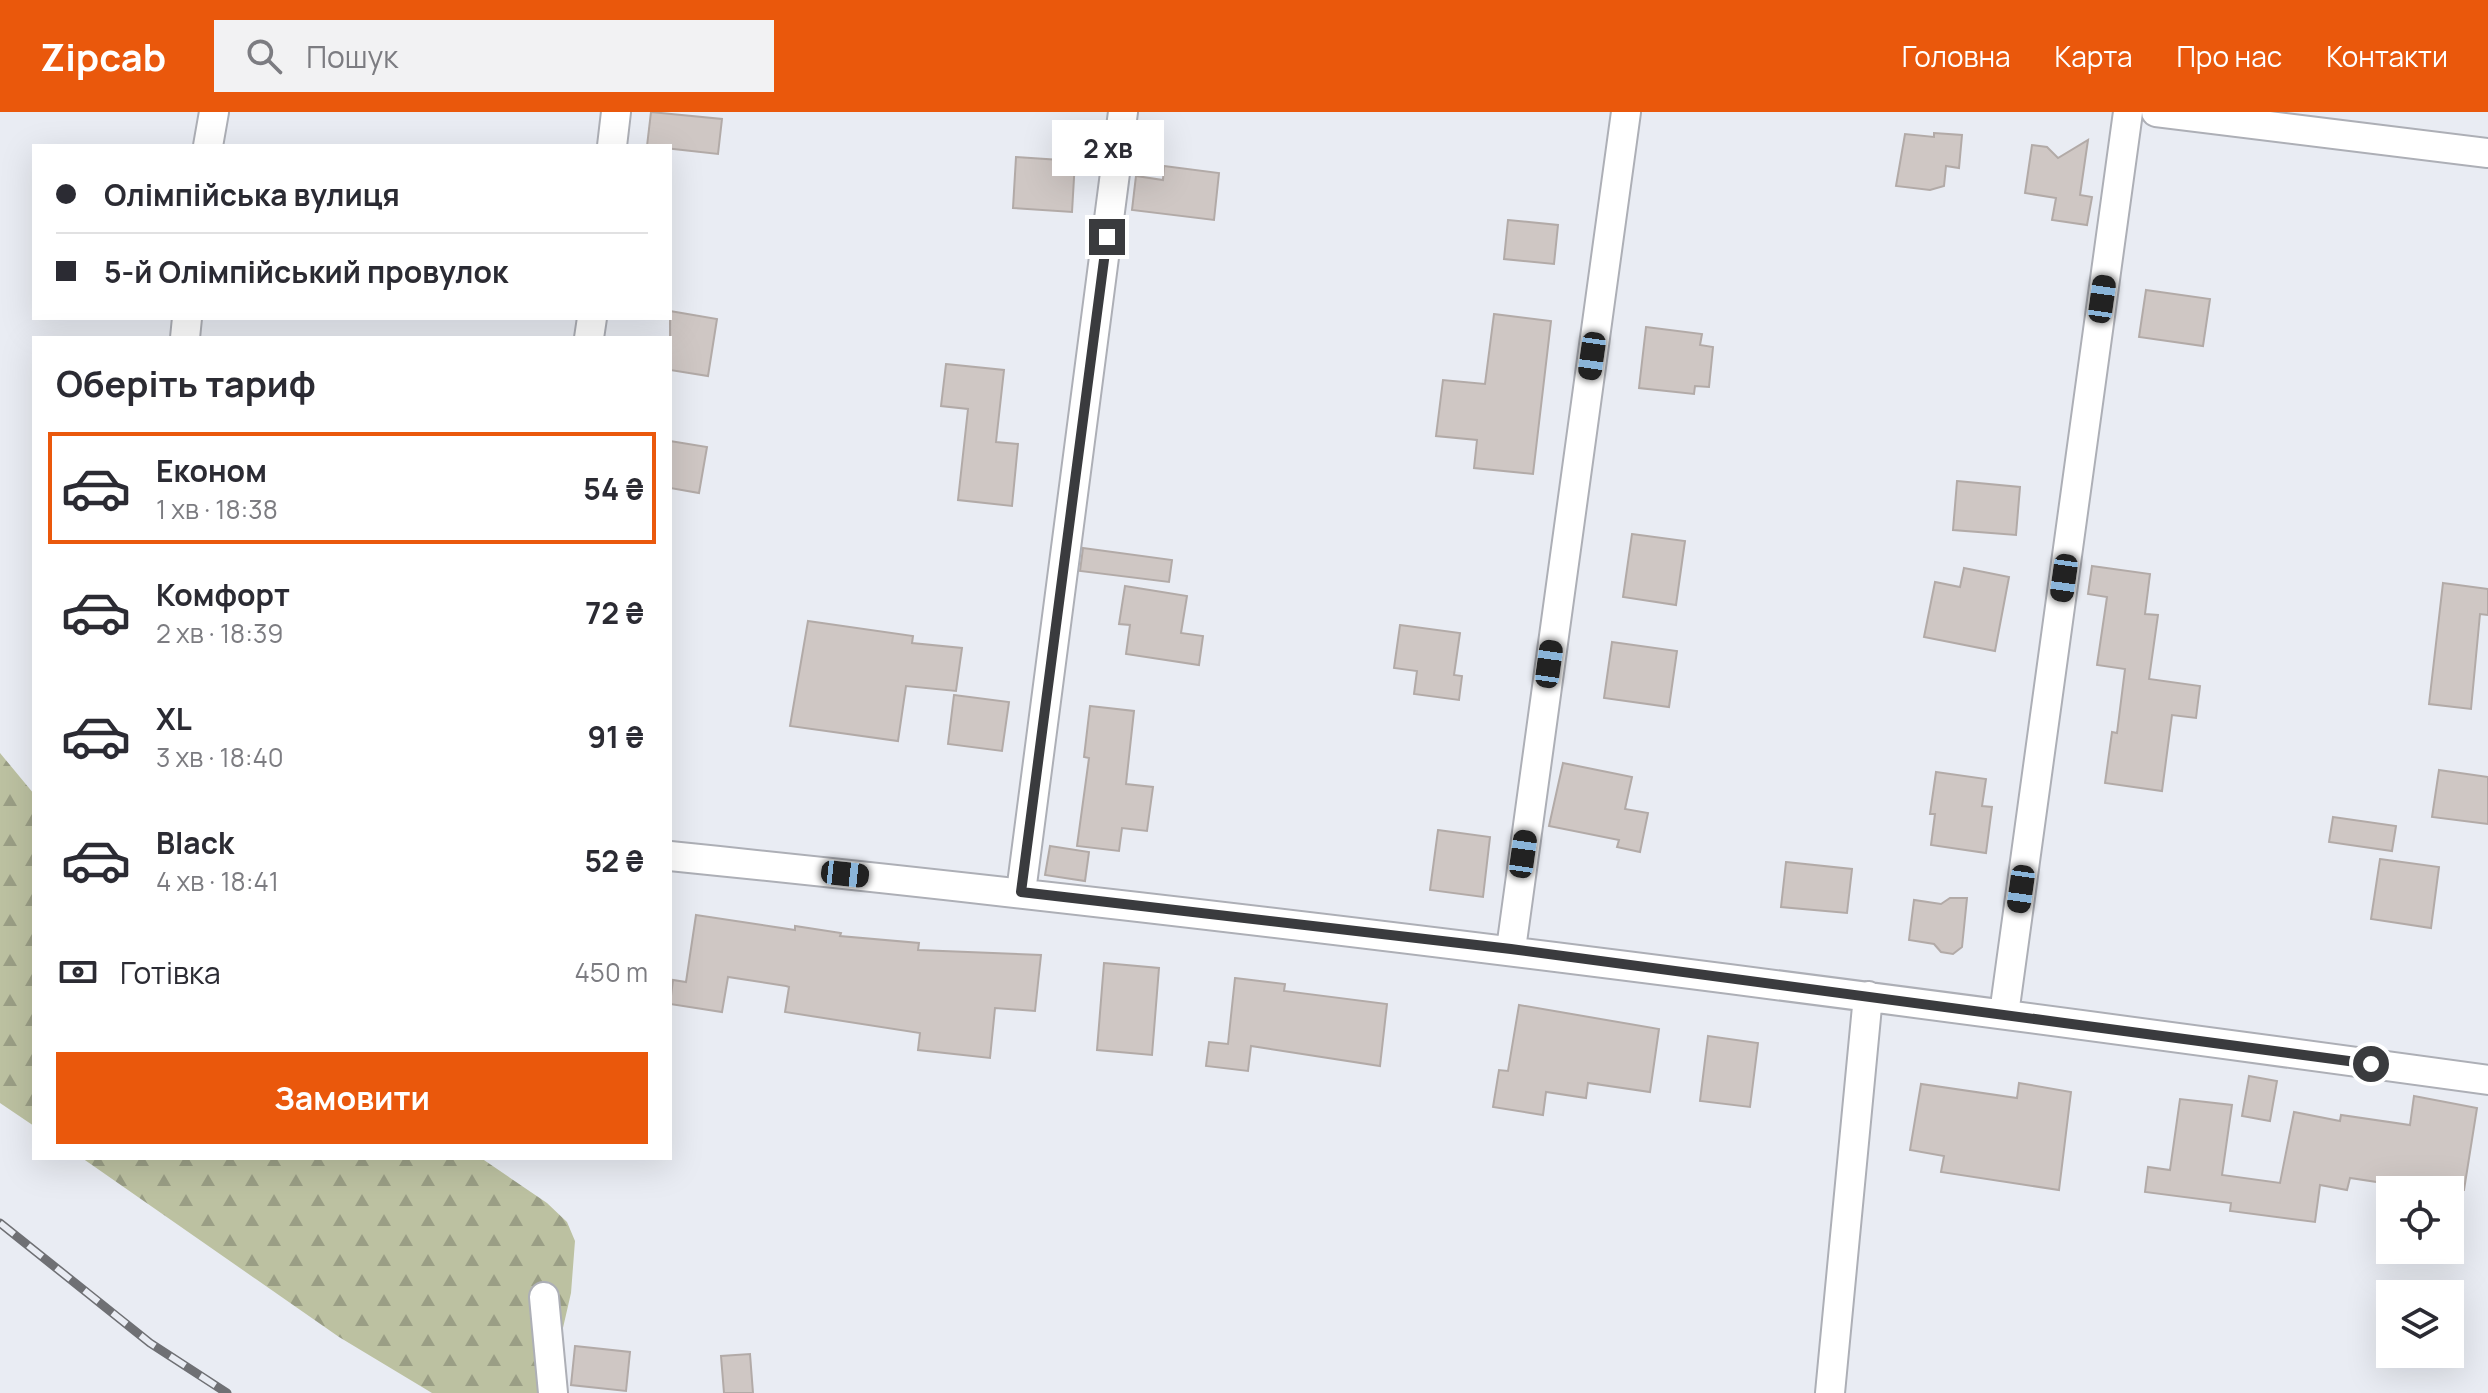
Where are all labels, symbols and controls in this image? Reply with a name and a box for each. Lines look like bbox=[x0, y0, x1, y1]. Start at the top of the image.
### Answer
search box bbox=[214, 20, 774, 92]
text: Zipcab bbox=[40, 30, 166, 82]
icon: search bbox=[242, 34, 286, 78]
text: Пошук bbox=[306, 36, 398, 77]
text: Головна bbox=[1902, 37, 2011, 75]
text: Карта bbox=[2055, 37, 2133, 75]
text: Про нас bbox=[2177, 37, 2282, 75]
text: Контакти bbox=[2326, 37, 2448, 75]
callout: 2 хв bbox=[1051, 121, 1163, 177]
text: 2 хв bbox=[1083, 130, 1133, 166]
text: Олімпійська вулиця bbox=[104, 174, 400, 215]
route end bbox=[1089, 219, 1125, 255]
text: 5-й Олімпійський провулок bbox=[104, 251, 508, 292]
car bbox=[2087, 274, 2117, 324]
car bbox=[1577, 331, 1607, 381]
text: Оберіть тариф bbox=[56, 359, 316, 408]
text: Економ bbox=[156, 450, 267, 491]
icon: car bbox=[60, 452, 132, 524]
text: 54 ₴ bbox=[583, 468, 644, 509]
text: 1 хв · 18:38 bbox=[156, 491, 278, 527]
car bbox=[2049, 553, 2079, 603]
text: Комфорт bbox=[156, 574, 290, 615]
icon: car bbox=[60, 576, 132, 648]
text: 72 ₴ bbox=[585, 592, 644, 633]
text: 2 хв · 18:39 bbox=[156, 615, 283, 651]
car bbox=[1534, 639, 1564, 689]
text: XL bbox=[156, 698, 192, 739]
icon: car bbox=[60, 700, 132, 772]
text: 91 ₴ bbox=[587, 716, 644, 757]
text: 3 хв · 18:40 bbox=[156, 739, 284, 775]
text: Black bbox=[156, 822, 234, 863]
icon: car bbox=[60, 824, 132, 896]
car bbox=[1508, 829, 1538, 879]
text: 52 ₴ bbox=[585, 840, 644, 881]
car bbox=[820, 860, 870, 888]
text: 4 хв · 18:41 bbox=[156, 863, 279, 899]
car bbox=[2006, 864, 2036, 914]
icon: cash bbox=[56, 950, 100, 994]
text: Готівка bbox=[120, 952, 221, 993]
text: 450 m bbox=[575, 954, 648, 990]
route start bbox=[2353, 1046, 2389, 1082]
button: Замовити bbox=[56, 1052, 648, 1144]
map controls bbox=[2376, 1176, 2464, 1368]
button: locate bbox=[2376, 1176, 2464, 1264]
button: layers bbox=[2376, 1280, 2464, 1368]

